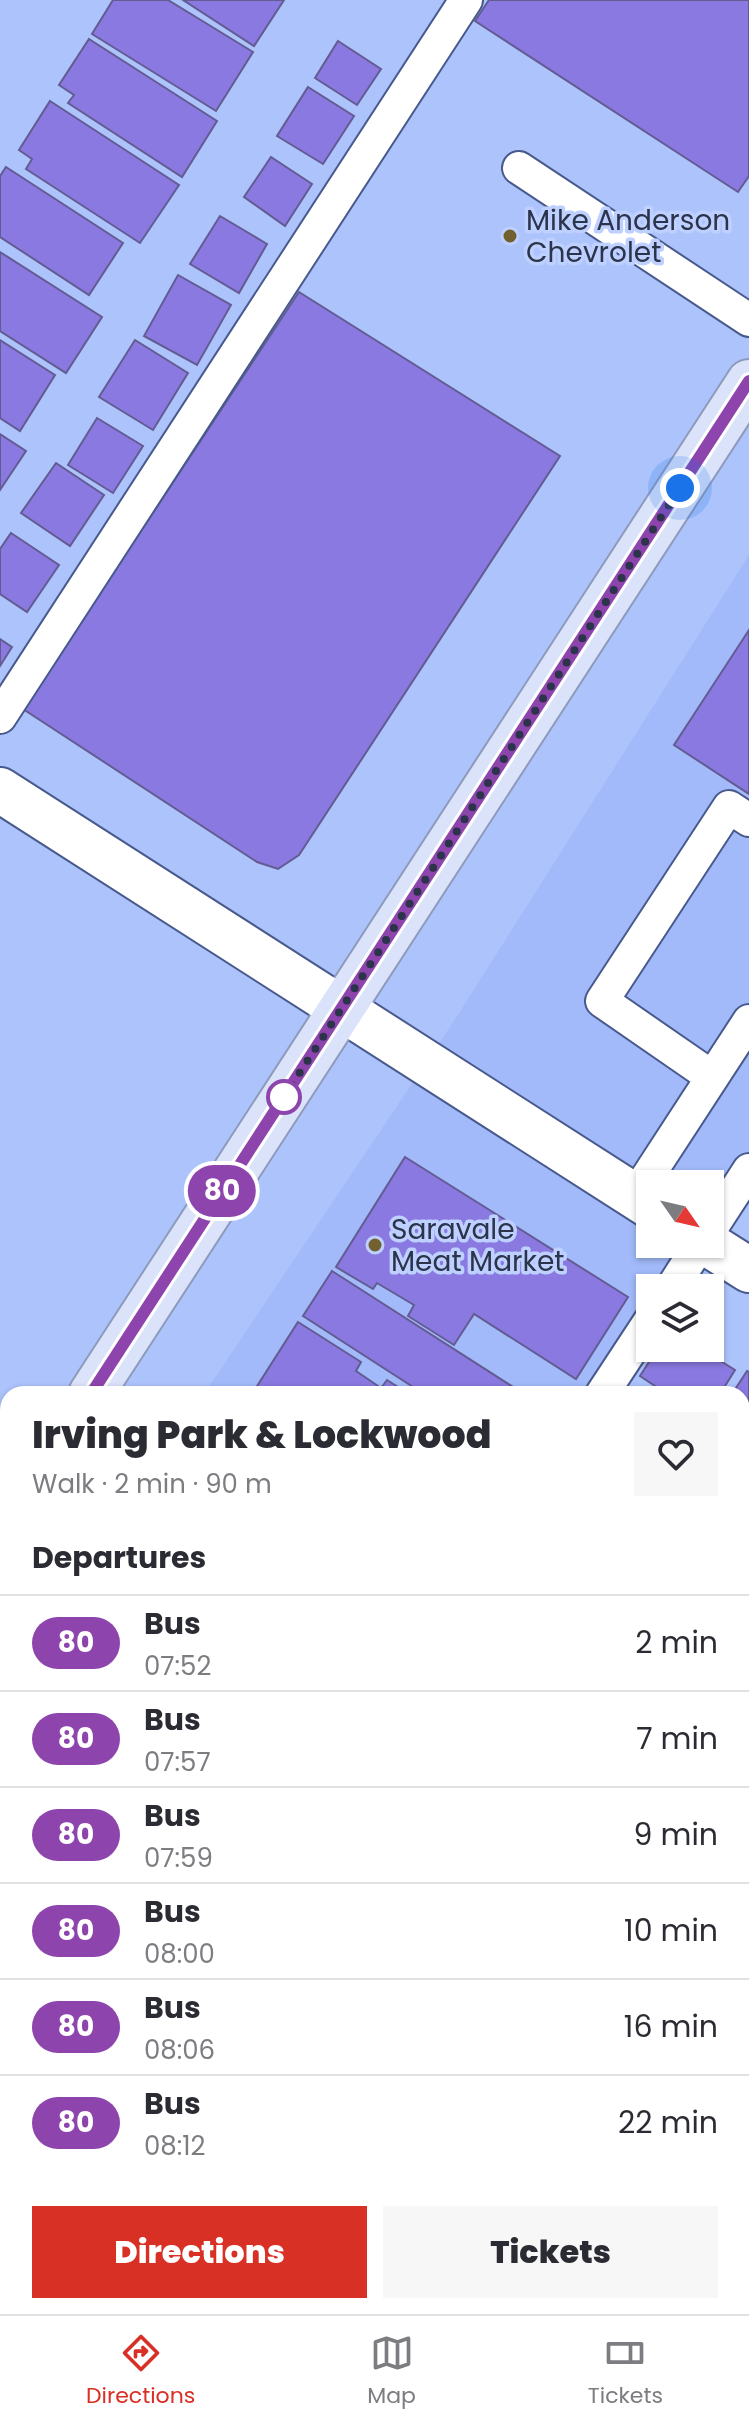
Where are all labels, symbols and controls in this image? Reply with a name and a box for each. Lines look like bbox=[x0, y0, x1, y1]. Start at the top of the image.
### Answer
place label: Mike Anderson Chevrolet bbox=[526, 201, 730, 272]
marker: Mike Anderson Chevrolet bbox=[501, 227, 519, 245]
your location bbox=[660, 468, 700, 508]
unlabelled marker bbox=[267, 1080, 301, 1114]
line badge: 80 bbox=[186, 1165, 258, 1217]
north arrow bbox=[636, 1170, 724, 1258]
map controls bbox=[636, 1170, 724, 1362]
text: 80 bbox=[204, 1171, 240, 1210]
place label: Saravale Meat Market bbox=[391, 1210, 565, 1281]
marker: Saravale Meat Market bbox=[366, 1236, 384, 1254]
button: layers bbox=[636, 1274, 724, 1362]
text: Irving Park & Lockwood bbox=[32, 1408, 492, 1461]
button: heart bbox=[634, 1412, 718, 1496]
text: Walk · 2 min · 90 m bbox=[32, 1466, 272, 1502]
text: Departures bbox=[32, 1536, 206, 1579]
text: Bus bbox=[144, 1602, 201, 1645]
text: 2 min bbox=[635, 1621, 718, 1664]
text: 80 bbox=[58, 1623, 94, 1662]
text: 07:52 bbox=[144, 1648, 211, 1684]
text: Bus bbox=[144, 1698, 201, 1741]
text: 7 min bbox=[636, 1717, 718, 1760]
text: 80 bbox=[58, 1719, 94, 1758]
text: 07:57 bbox=[144, 1744, 211, 1780]
text: Bus bbox=[144, 1794, 201, 1837]
text: 9 min bbox=[634, 1813, 718, 1856]
text: 80 bbox=[58, 1815, 94, 1854]
text: 07:59 bbox=[144, 1840, 213, 1876]
text: Bus bbox=[144, 1890, 201, 1933]
text: 10 min bbox=[624, 1909, 718, 1952]
text: 80 bbox=[58, 1911, 94, 1950]
text: 08:00 bbox=[144, 1936, 215, 1972]
text: Bus bbox=[144, 1986, 201, 2029]
text: 16 min bbox=[624, 2005, 718, 2048]
text: 80 bbox=[58, 2007, 94, 2046]
text: 08:06 bbox=[144, 2032, 215, 2068]
text: Bus bbox=[144, 2082, 201, 2125]
text: 22 min bbox=[618, 2101, 718, 2144]
text: 80 bbox=[58, 2103, 94, 2142]
text: 08:12 bbox=[144, 2128, 206, 2164]
button: Directions bbox=[32, 2206, 367, 2298]
button: Tickets bbox=[383, 2206, 718, 2298]
tab: Directions bbox=[86, 2331, 195, 2412]
tab: Map bbox=[367, 2331, 416, 2412]
tab: Tickets bbox=[588, 2331, 663, 2412]

